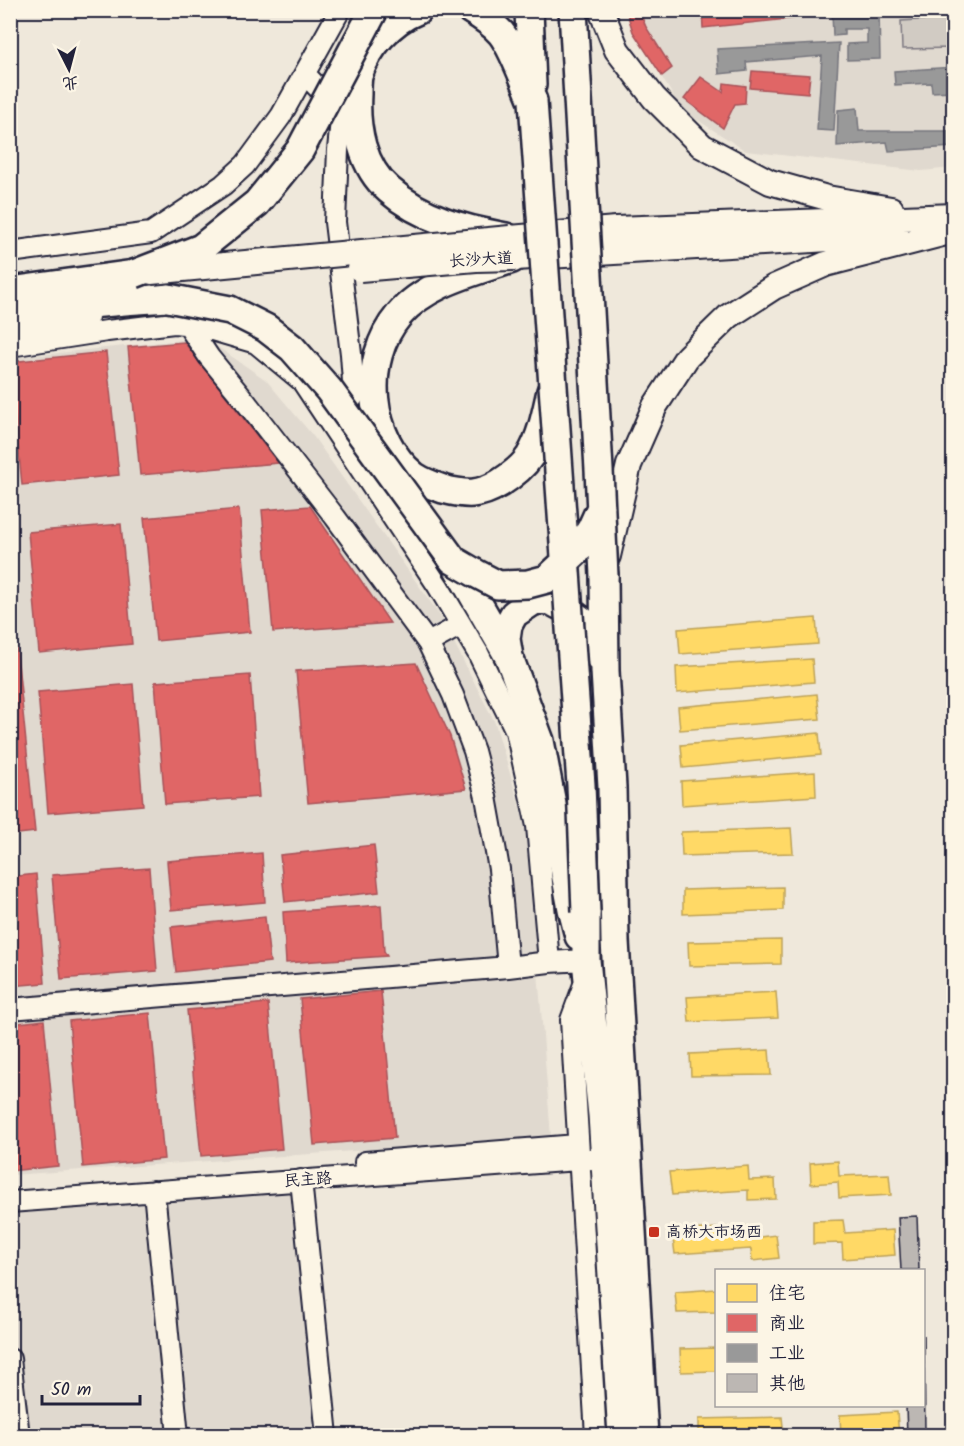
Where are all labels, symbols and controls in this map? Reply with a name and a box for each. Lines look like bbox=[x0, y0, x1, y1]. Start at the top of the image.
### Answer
north arrow bbox=[39, 39, 99, 99]
text: 北 bbox=[61, 69, 80, 96]
street label: 长沙大道 bbox=[448, 246, 514, 274]
street label: 民主路 bbox=[283, 1166, 333, 1194]
place label: 高桥大市场西 bbox=[666, 1220, 762, 1245]
marker: 高桥大市场西 bbox=[647, 1225, 661, 1239]
legend bbox=[715, 1269, 925, 1407]
text: 住宅 bbox=[769, 1280, 805, 1309]
text: 商业 bbox=[769, 1310, 805, 1339]
text: 工业 bbox=[769, 1340, 805, 1369]
scale bar bbox=[42, 1368, 140, 1406]
text: 其他 bbox=[769, 1370, 805, 1399]
text: 50 m bbox=[51, 1376, 91, 1405]

